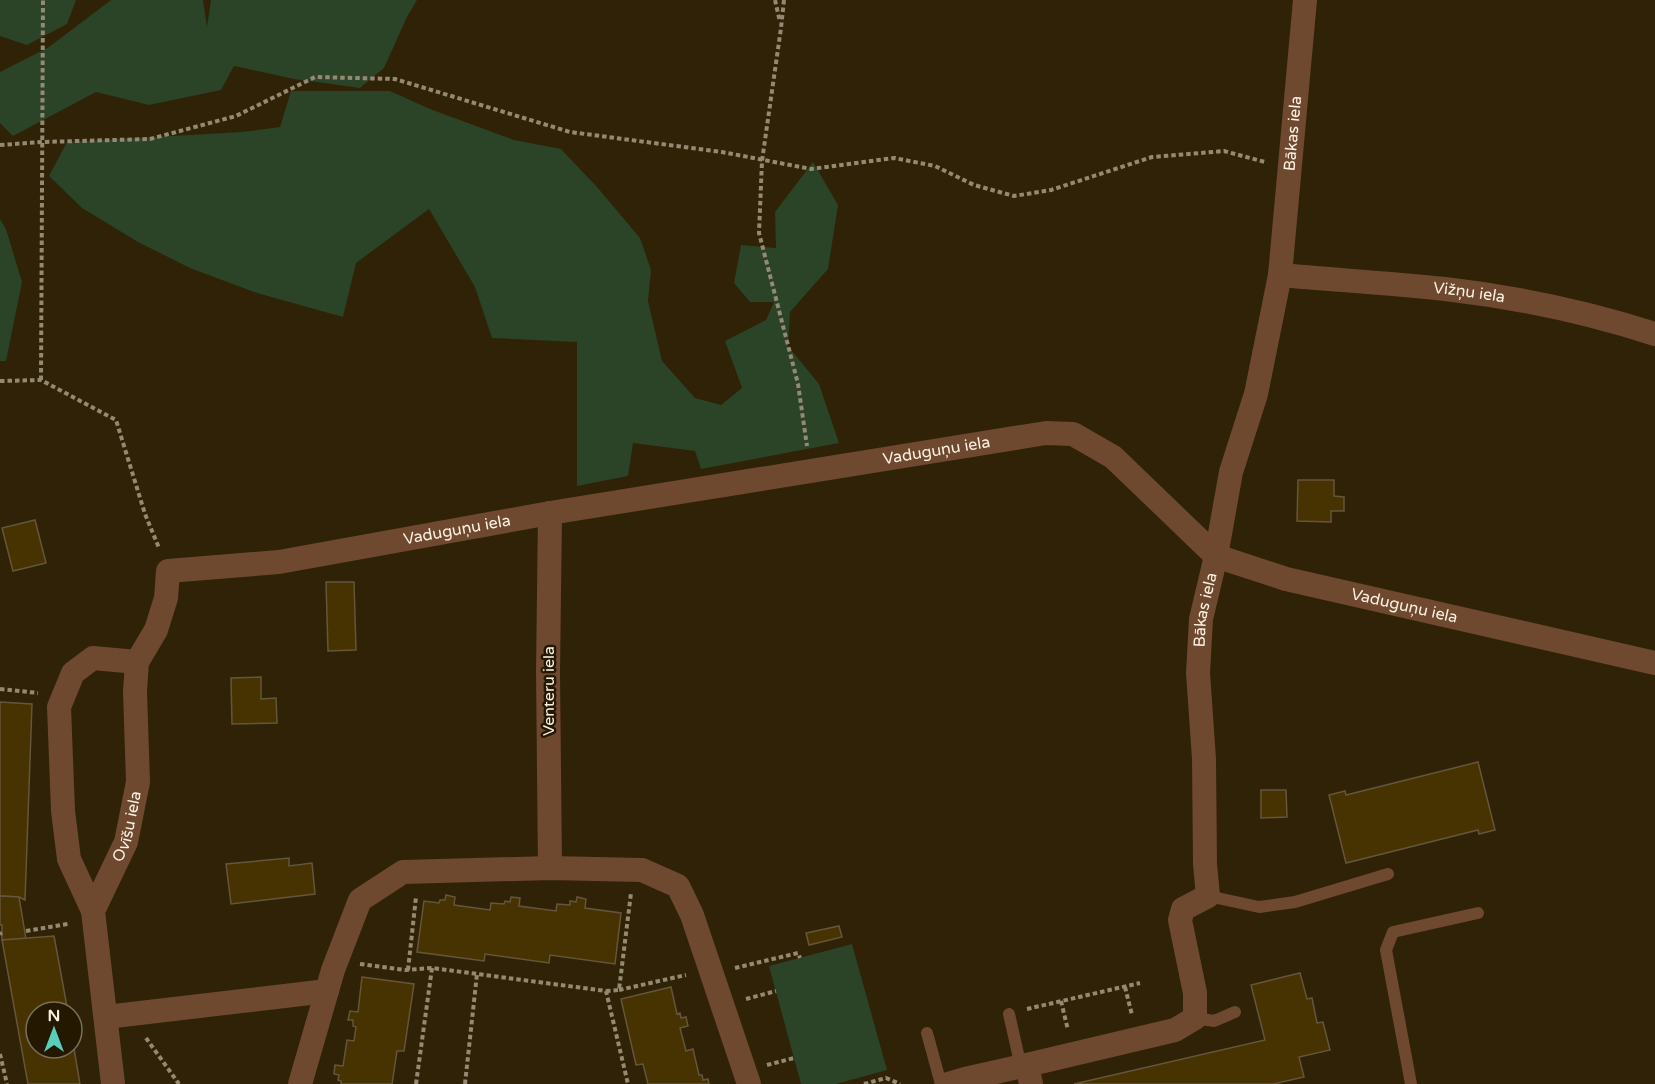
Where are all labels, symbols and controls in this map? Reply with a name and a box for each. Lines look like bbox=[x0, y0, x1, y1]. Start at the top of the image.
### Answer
street label: Bākas iela bbox=[1279, 95, 1306, 172]
street label: Vižņu iela bbox=[1432, 278, 1507, 307]
street label: Vaduguņu iela bbox=[881, 432, 992, 469]
street label: Vaduguņu iela bbox=[402, 510, 512, 549]
street label: Bākas iela bbox=[1189, 571, 1222, 648]
street label: Vaduguņu iela bbox=[1349, 584, 1460, 628]
street label: Venteru iela bbox=[539, 646, 559, 736]
street label: Ovīšu iela bbox=[108, 789, 146, 865]
north arrow bbox=[24, 1000, 84, 1060]
text: N bbox=[48, 1006, 60, 1026]

